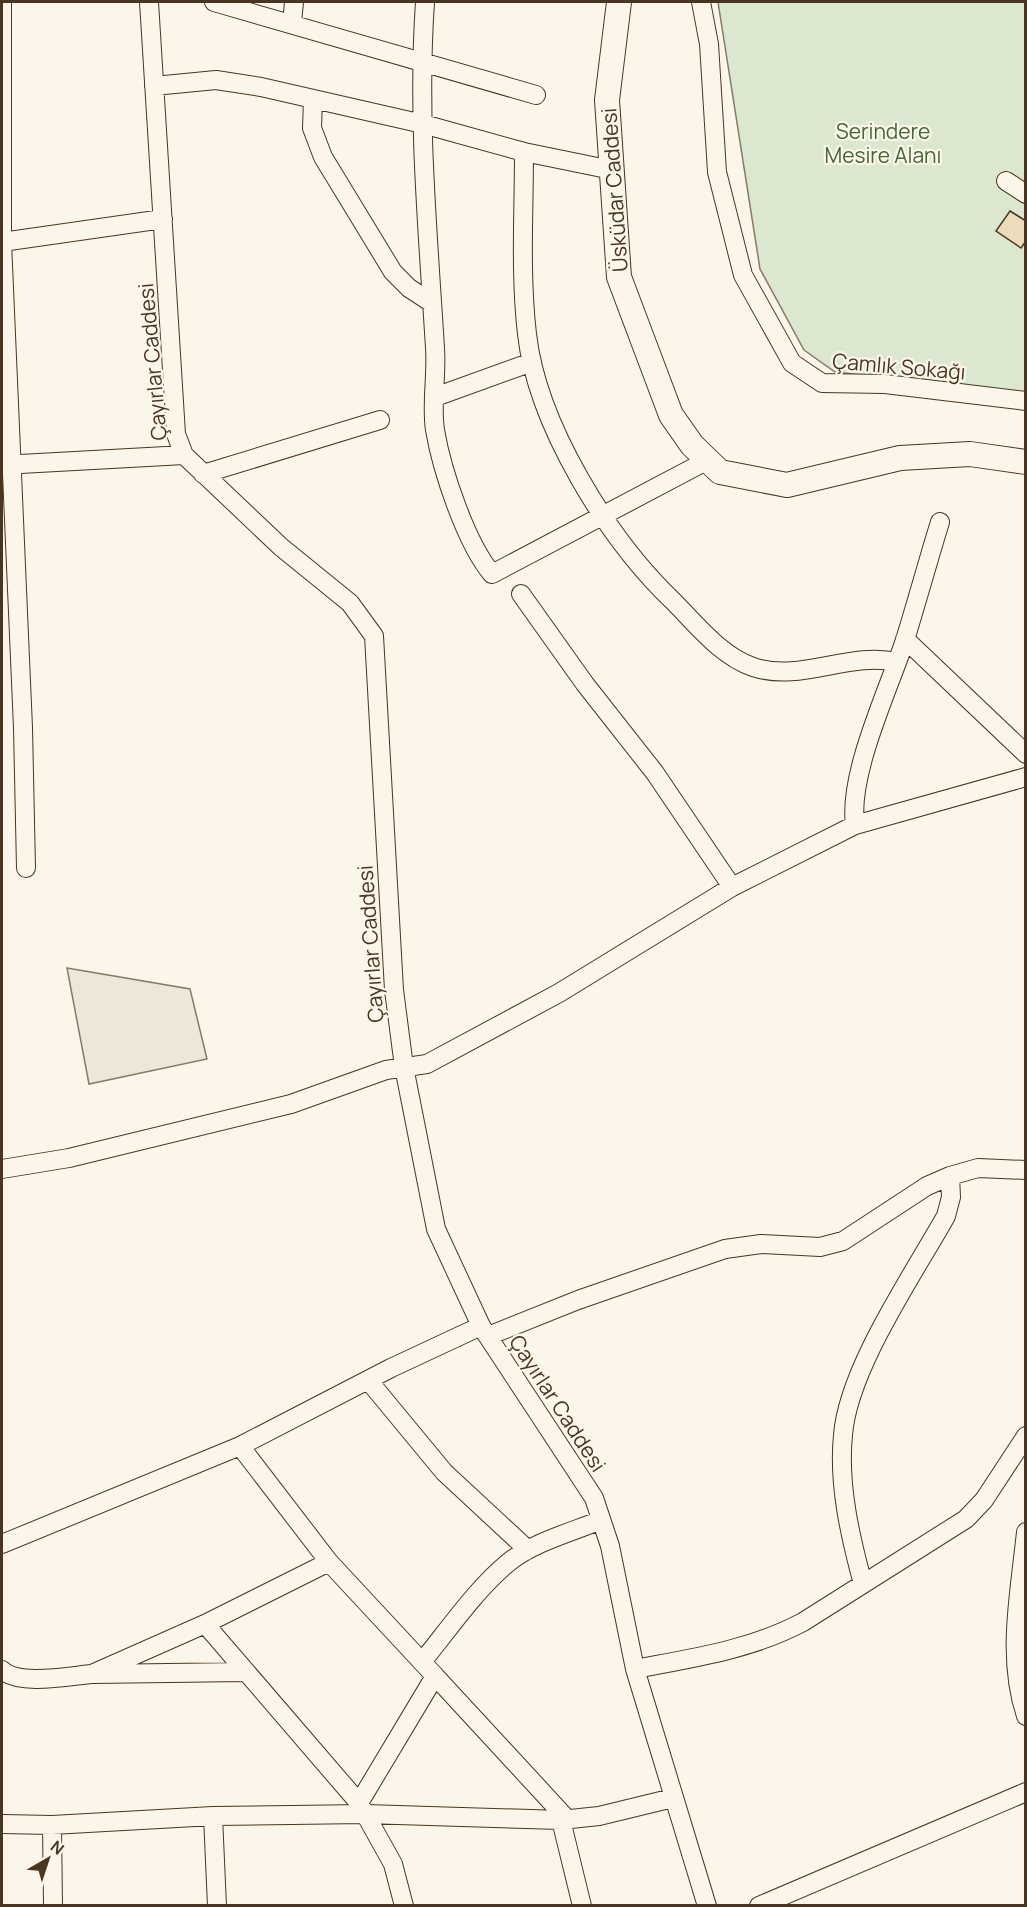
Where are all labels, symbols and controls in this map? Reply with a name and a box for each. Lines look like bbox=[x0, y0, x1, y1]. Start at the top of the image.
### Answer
street label: Üsküdar Caddesi bbox=[594, 107, 634, 273]
park label: Serindere Mesire Alanı bbox=[825, 117, 941, 169]
street label: Çayırlar Caddesi bbox=[131, 282, 173, 442]
street label: Çamlık Sokağı bbox=[831, 346, 967, 386]
street label: Çayırlar Caddesi bbox=[351, 864, 389, 1024]
street label: Çayırlar Caddesi bbox=[503, 1329, 613, 1477]
north arrow bbox=[18, 1829, 78, 1889]
text: N bbox=[46, 1835, 69, 1860]

